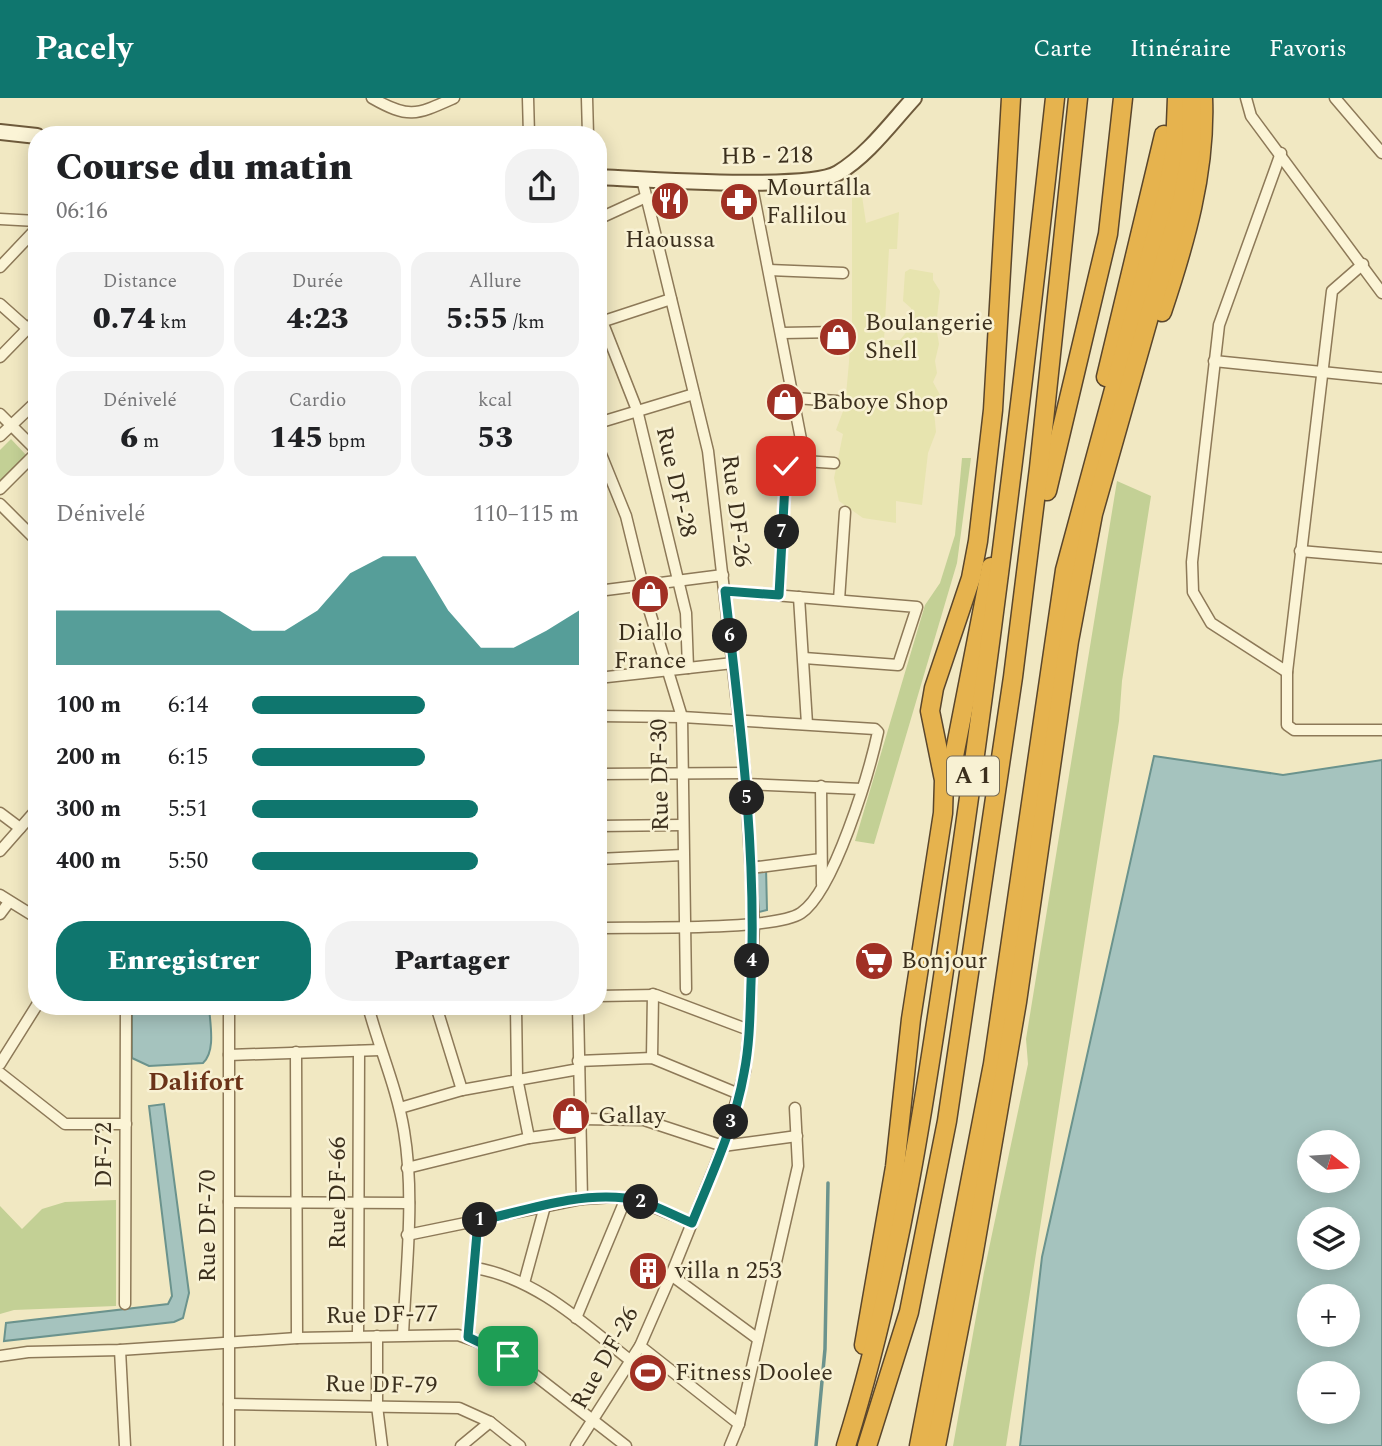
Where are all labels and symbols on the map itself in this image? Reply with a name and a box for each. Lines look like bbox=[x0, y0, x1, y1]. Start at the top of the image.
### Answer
street label: HB - 218 bbox=[721, 137, 813, 175]
place label: Mourtalla Fallilou bbox=[766, 170, 871, 234]
restaurant icon: Haoussa bbox=[649, 180, 691, 222]
pharmacy icon: Mourtalla Fallilou bbox=[718, 181, 760, 223]
place label: Haoussa bbox=[625, 222, 715, 258]
place label: Boulangerie Shell bbox=[865, 305, 993, 369]
shop icon: Boulangerie Shell bbox=[817, 316, 859, 358]
shop icon: Baboye Shop bbox=[764, 381, 806, 423]
place label: Baboye Shop bbox=[812, 384, 948, 420]
street label: Rue DF-28 bbox=[646, 423, 706, 541]
pin bbox=[756, 436, 816, 496]
street label: Rue DF-26 bbox=[711, 453, 761, 569]
pin: 7 bbox=[764, 514, 800, 550]
shop icon: Diallo France bbox=[629, 573, 671, 615]
place label: Diallo France bbox=[614, 615, 686, 679]
pin: 6 bbox=[712, 618, 748, 654]
street label: Rue DF-30 bbox=[641, 718, 679, 832]
road number: A 1 bbox=[947, 756, 999, 796]
pin: 5 bbox=[730, 780, 764, 816]
supermarket icon: Bonjour bbox=[853, 940, 895, 982]
place label: Bonjour bbox=[901, 943, 987, 979]
pin: 4 bbox=[734, 944, 770, 978]
district label: Dalifort bbox=[148, 1062, 244, 1102]
shop icon: Gallay bbox=[550, 1095, 592, 1137]
place label: Gallay bbox=[598, 1098, 667, 1134]
pin: 3 bbox=[714, 1104, 748, 1140]
street label: DF-72 bbox=[86, 1122, 122, 1188]
north arrow bbox=[1297, 1130, 1360, 1194]
street label: Rue DF-66 bbox=[320, 1137, 356, 1249]
street label: Rue DF-70 bbox=[190, 1170, 226, 1282]
pin: 2 bbox=[624, 1184, 658, 1220]
pin: 1 bbox=[462, 1202, 498, 1238]
building icon: villa n 253 bbox=[627, 1250, 669, 1292]
place label: villa n 253 bbox=[674, 1253, 782, 1289]
street label: Rue DF-77 bbox=[325, 1296, 439, 1334]
street label: Rue DF-26 bbox=[562, 1300, 648, 1416]
pin bbox=[478, 1326, 538, 1386]
sports icon: Fitness Doolee bbox=[627, 1352, 669, 1394]
place label: Fitness Doolee bbox=[675, 1355, 833, 1391]
street label: Rue DF-79 bbox=[324, 1366, 438, 1404]

